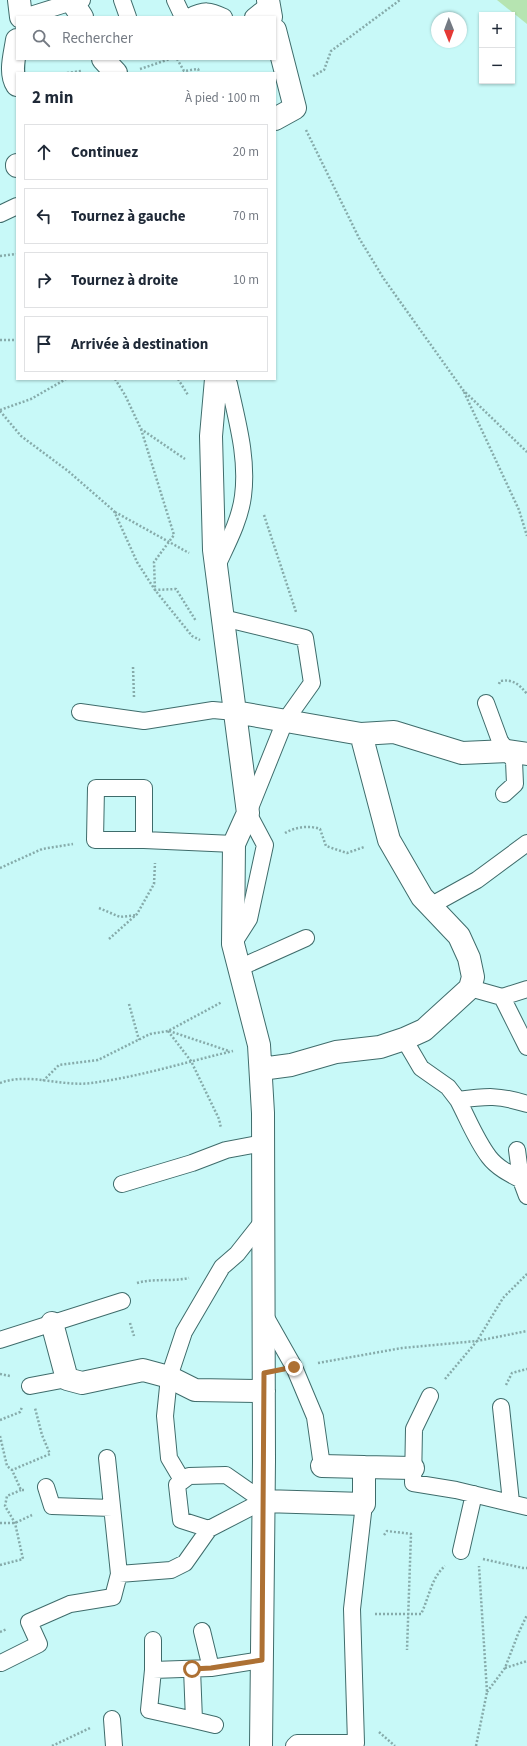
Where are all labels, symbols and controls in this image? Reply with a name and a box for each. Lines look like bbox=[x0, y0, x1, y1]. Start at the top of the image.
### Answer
north arrow bbox=[431, 12, 467, 48]
map controls bbox=[479, 12, 515, 84]
button: + bbox=[479, 12, 515, 48]
search box bbox=[16, 16, 276, 60]
icon: search bbox=[30, 27, 52, 49]
text: Rechercher bbox=[62, 28, 133, 49]
button: − bbox=[479, 48, 515, 84]
text: 2 min bbox=[32, 86, 73, 110]
text: À pied · 100 m bbox=[185, 89, 260, 107]
icon: ahead bbox=[33, 141, 55, 163]
text: Continuez bbox=[71, 142, 138, 163]
text: 20 m bbox=[233, 143, 259, 161]
icon: left bbox=[33, 205, 55, 227]
text: Tournez à gauche bbox=[71, 206, 186, 227]
text: 70 m bbox=[233, 207, 259, 225]
icon: right bbox=[33, 269, 55, 291]
text: Tournez à droite bbox=[71, 270, 178, 291]
text: 10 m bbox=[233, 271, 259, 289]
icon: arrive bbox=[33, 333, 55, 355]
text: Arrivée à destination bbox=[71, 334, 208, 355]
route end bbox=[285, 1358, 303, 1376]
route start bbox=[183, 1660, 201, 1678]

